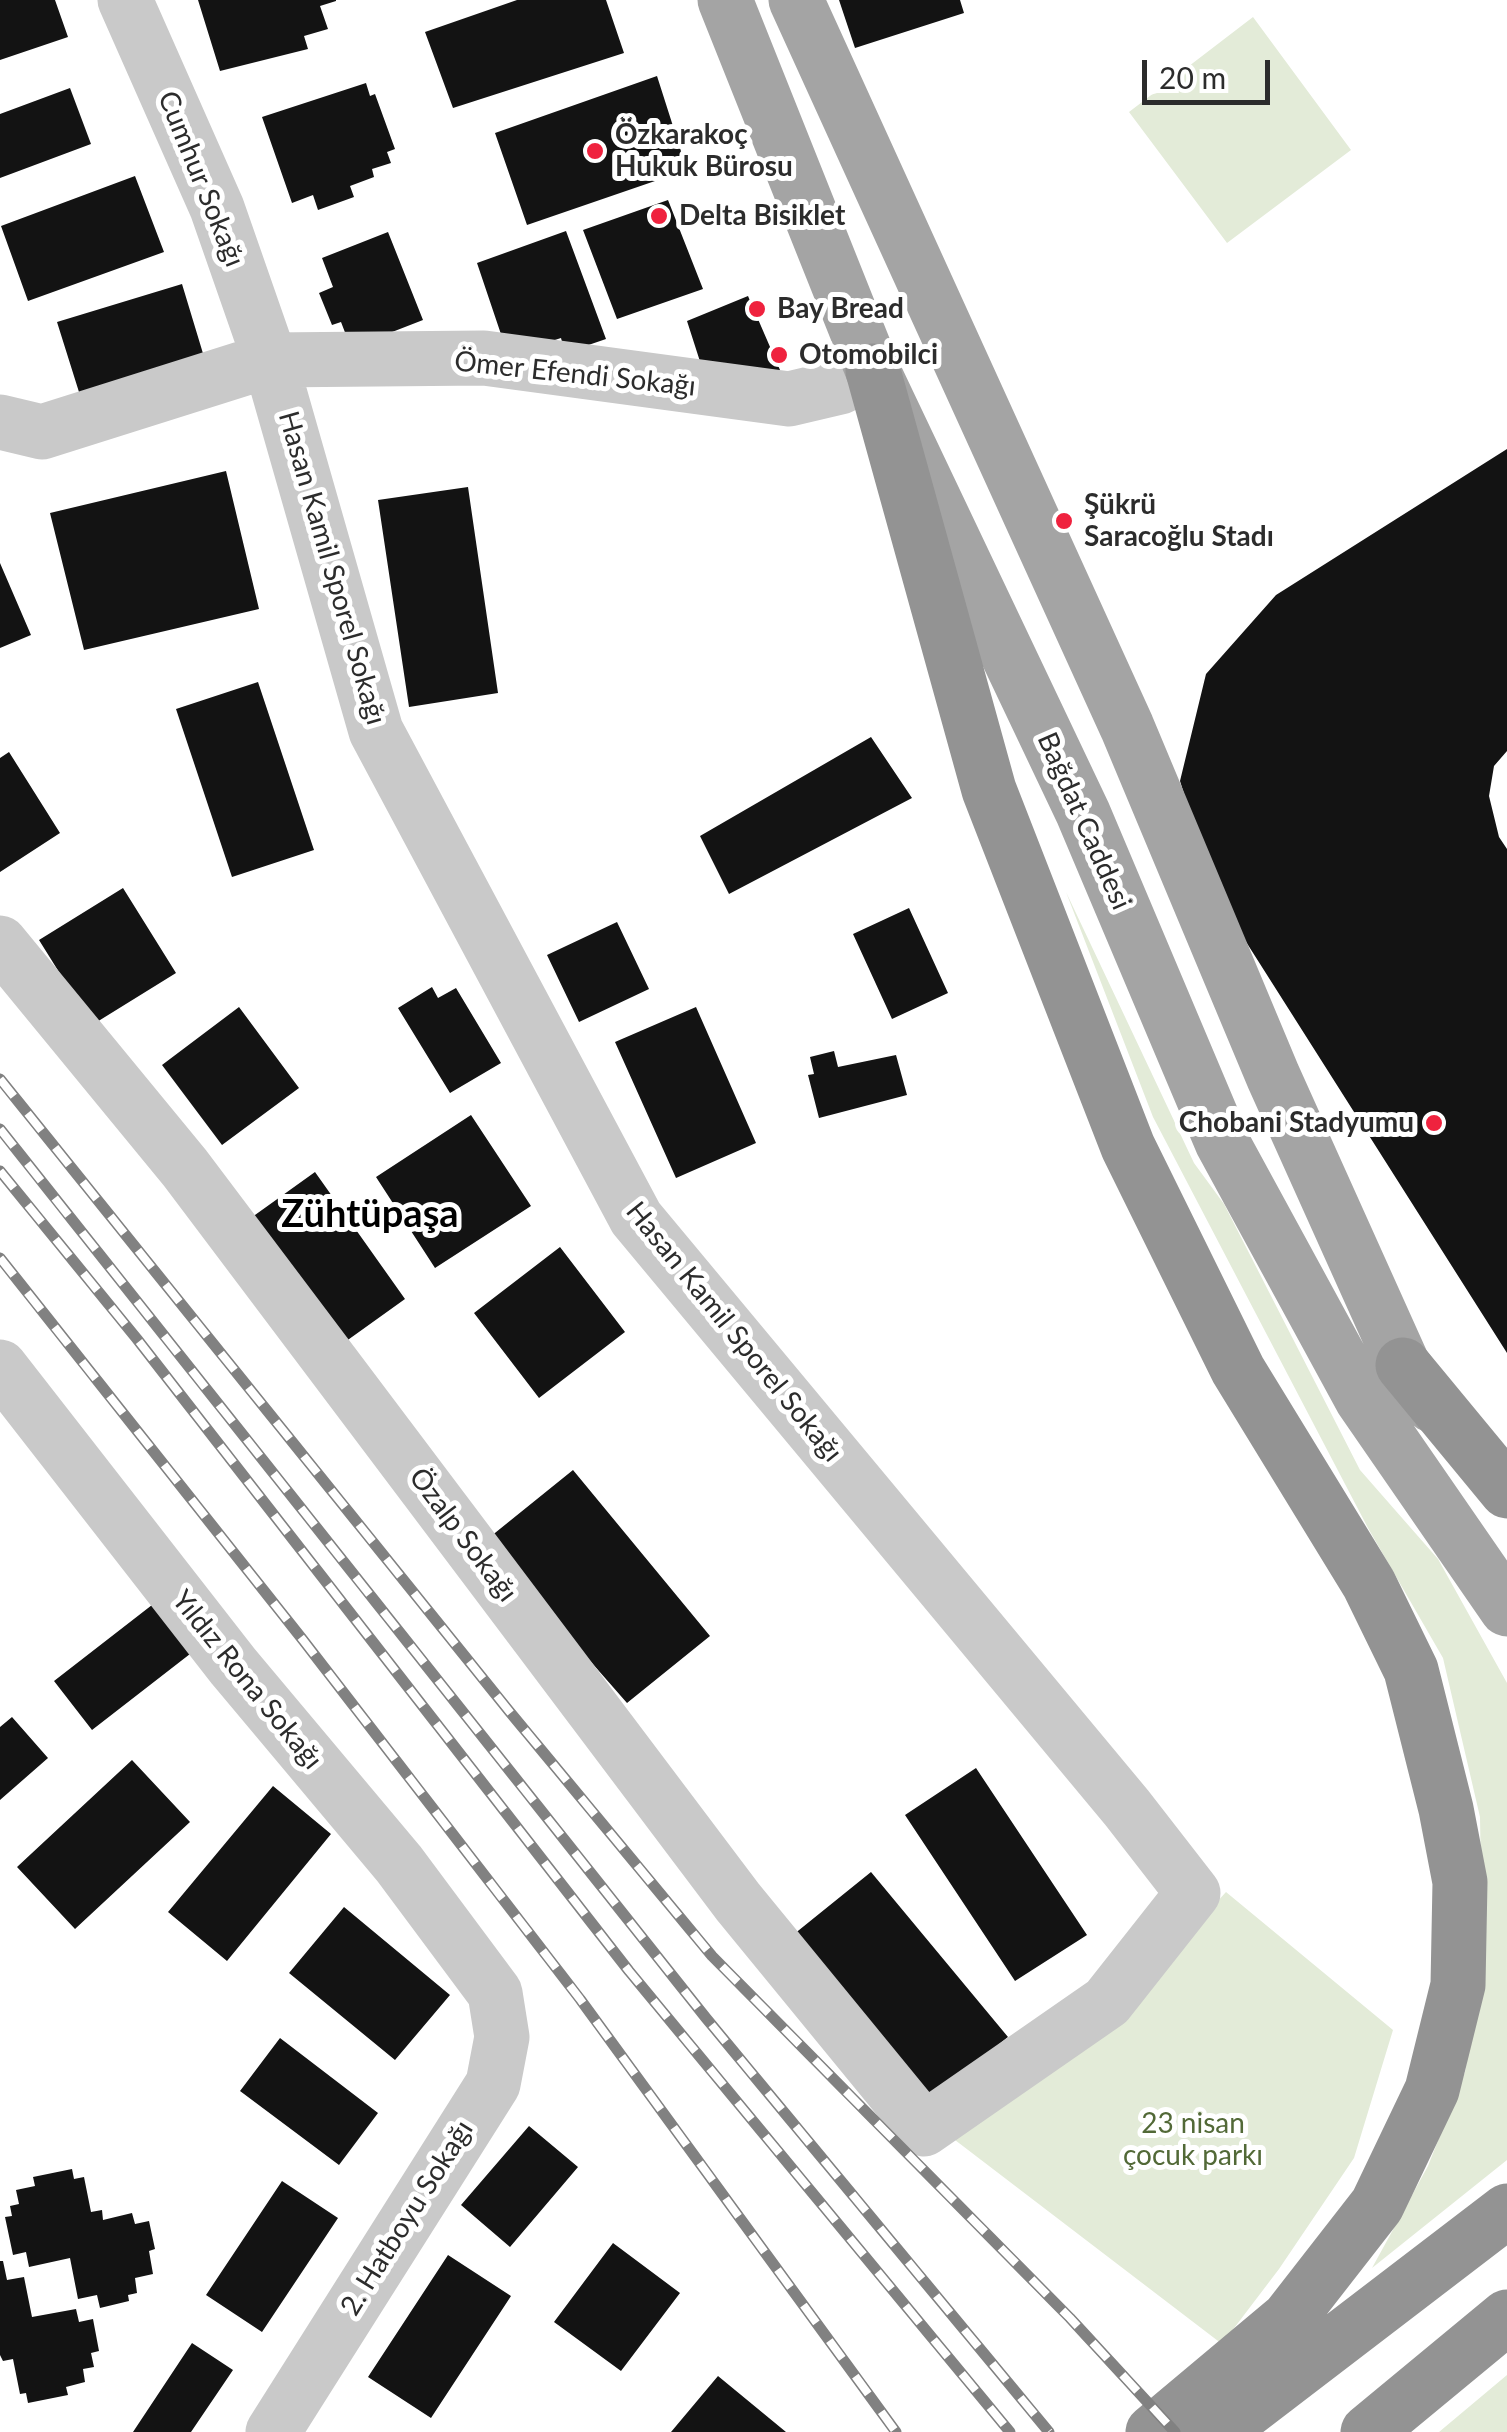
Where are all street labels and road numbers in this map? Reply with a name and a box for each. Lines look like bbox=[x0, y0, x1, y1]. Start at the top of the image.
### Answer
street label: Cumhur Sokağı bbox=[151, 86, 251, 272]
street label: Ömer Efendi Sokağı bbox=[453, 345, 697, 403]
street label: Hasan Kamil Sporel Sokağı bbox=[271, 407, 393, 729]
street label: Bağdat Caddesi bbox=[1030, 727, 1138, 915]
street label: Hasan Kamil Sporel Sokağı bbox=[619, 1195, 849, 1469]
street label: Özalp Sokağı bbox=[402, 1462, 524, 1608]
street label: Yıldız Rona Sokağı bbox=[165, 1584, 329, 1776]
street label: 2. Hatboyu Sokağı bbox=[334, 2114, 480, 2322]

